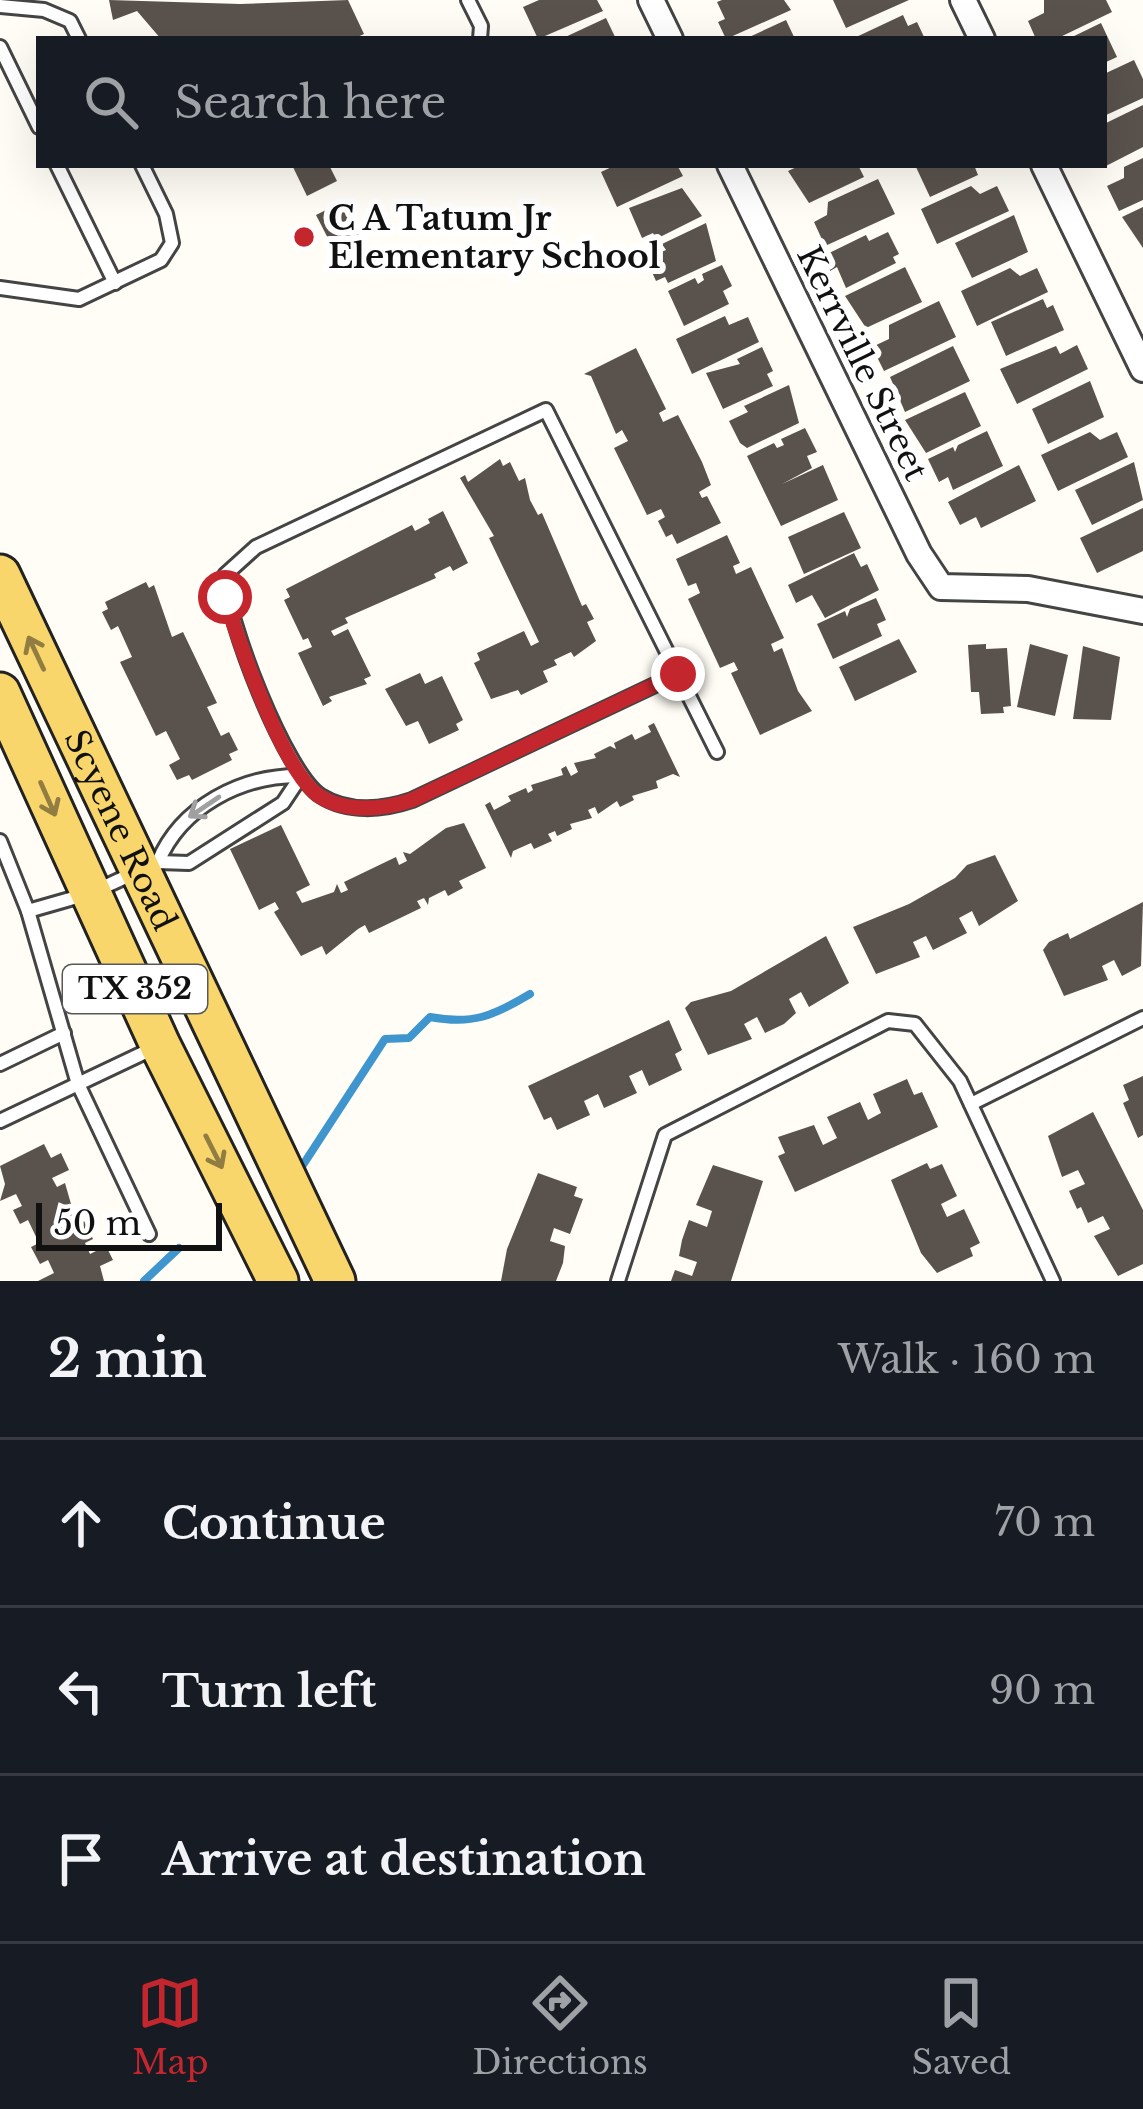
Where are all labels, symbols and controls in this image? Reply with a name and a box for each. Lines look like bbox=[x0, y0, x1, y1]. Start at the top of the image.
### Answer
search box bbox=[36, 36, 1107, 168]
icon: search bbox=[78, 69, 144, 135]
text: Search here bbox=[174, 74, 446, 130]
place label: C A Tatum Jr Elementary School bbox=[328, 198, 661, 277]
marker: C A Tatum Jr Elementary School bbox=[291, 224, 317, 250]
street label: Kerrville Street bbox=[788, 239, 937, 488]
route start bbox=[198, 570, 252, 624]
one-way arrow bbox=[24, 636, 46, 672]
route end bbox=[651, 647, 705, 701]
street label: Scyene Road bbox=[55, 723, 186, 937]
one-way arrow bbox=[39, 780, 61, 816]
one-way arrow bbox=[188, 795, 222, 820]
road number: TX 352 bbox=[63, 965, 207, 1013]
one-way arrow bbox=[204, 1133, 226, 1169]
scale bar bbox=[36, 1197, 222, 1250]
text: 50 m bbox=[54, 1203, 141, 1244]
text: 2 min bbox=[48, 1328, 207, 1391]
text: Walk · 160 m bbox=[838, 1335, 1095, 1384]
icon: ahead bbox=[48, 1490, 114, 1556]
text: Continue bbox=[162, 1495, 386, 1551]
text: 70 m bbox=[995, 1498, 1095, 1547]
icon: left bbox=[48, 1658, 114, 1724]
text: Turn left bbox=[162, 1663, 376, 1719]
text: 90 m bbox=[989, 1666, 1095, 1715]
icon: arrive bbox=[48, 1826, 114, 1892]
text: Arrive at destination bbox=[162, 1831, 646, 1887]
tab: Map bbox=[132, 1970, 209, 2083]
tab: Directions bbox=[472, 1970, 648, 2083]
tab: Saved bbox=[912, 1970, 1011, 2083]

